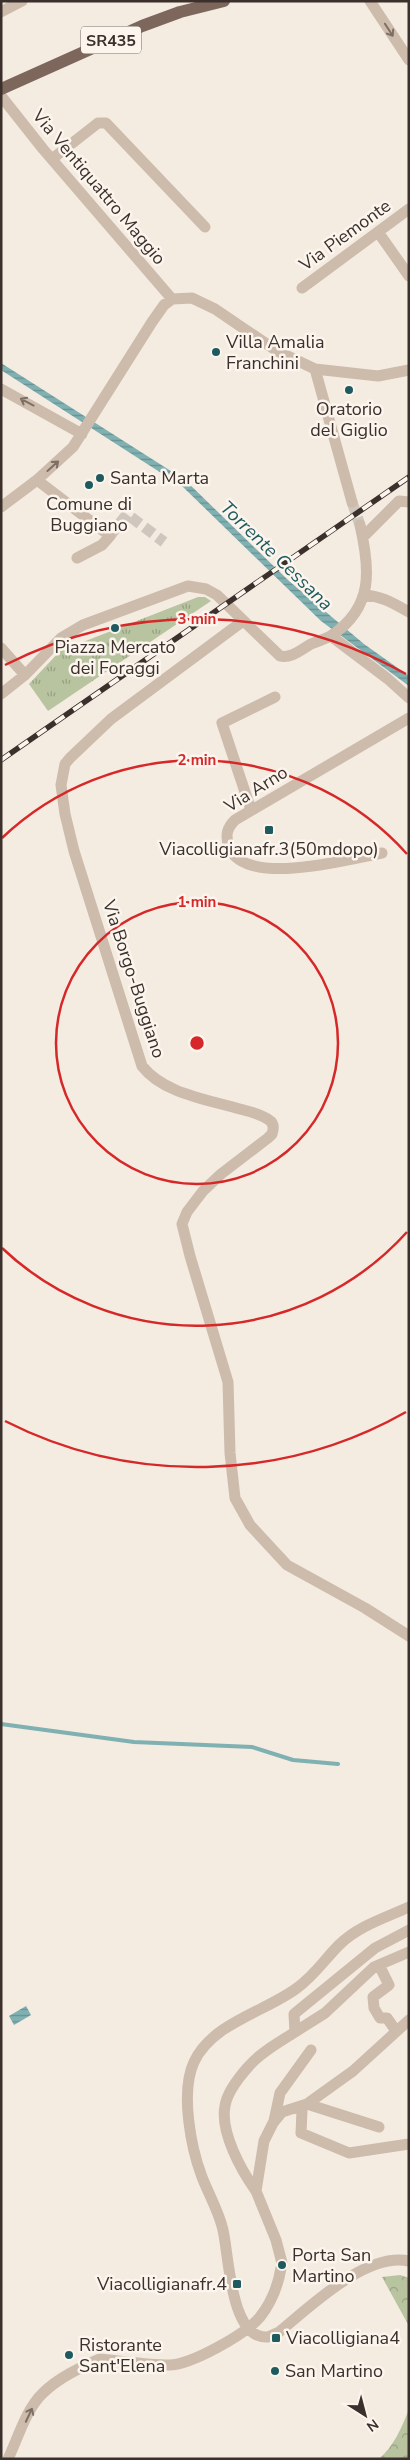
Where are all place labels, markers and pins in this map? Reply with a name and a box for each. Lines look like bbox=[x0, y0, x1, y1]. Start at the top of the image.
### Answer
place label: Villa Amalia Franchini bbox=[225, 330, 325, 375]
marker: Villa Amalia Franchini bbox=[210, 346, 222, 358]
marker: Oratorio del Giglio bbox=[343, 384, 355, 396]
place label: Oratorio del Giglio bbox=[310, 397, 388, 442]
place label: Santa Marta bbox=[110, 466, 209, 490]
marker: Santa Marta bbox=[94, 472, 106, 484]
marker: Comune di Buggiano bbox=[83, 479, 95, 491]
place label: Comune di Buggiano bbox=[46, 492, 132, 537]
marker: Piazza Mercato dei Foraggi bbox=[109, 622, 121, 634]
place label: Piazza Mercato dei Foraggi bbox=[54, 635, 176, 680]
marker: Viacolligianafr.3(50mdopo) bbox=[263, 824, 275, 836]
place label: Viacolligianafr.3(50mdopo) bbox=[158, 837, 379, 861]
centre of rings bbox=[188, 1034, 206, 1052]
place label: Porta San Martino bbox=[292, 2243, 371, 2288]
marker: Porta San Martino bbox=[276, 2259, 288, 2271]
place label: Viacolligianafr.4 bbox=[96, 2272, 227, 2296]
marker: Viacolligianafr.4 bbox=[231, 2278, 243, 2290]
place label: Viacolligiana4 bbox=[285, 2326, 400, 2350]
marker: Viacolligiana4 bbox=[270, 2332, 282, 2344]
place label: Ristorante Sant'Elena bbox=[79, 2333, 165, 2378]
marker: Ristorante Sant'Elena bbox=[63, 2349, 75, 2361]
place label: San Martino bbox=[285, 2359, 383, 2383]
marker: San Martino bbox=[269, 2365, 281, 2377]

